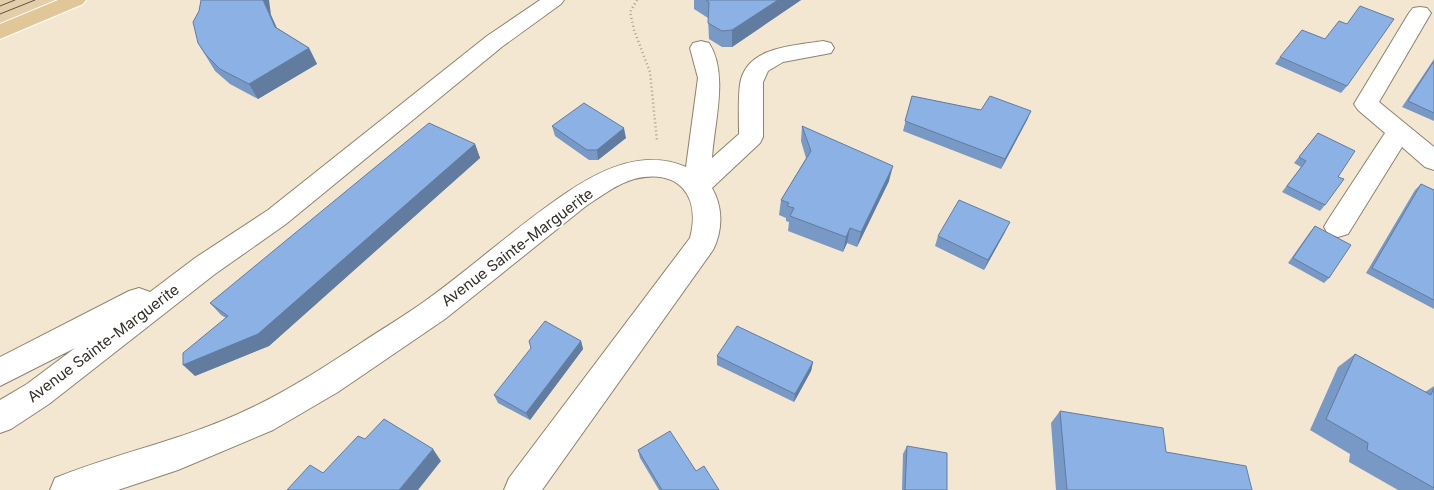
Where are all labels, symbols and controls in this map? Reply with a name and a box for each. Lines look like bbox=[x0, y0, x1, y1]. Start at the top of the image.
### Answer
street label: Avenue Sainte-Marguerite bbox=[437, 184, 597, 310]
street label: Avenue Sainte-Marguerite bbox=[23, 280, 183, 406]

